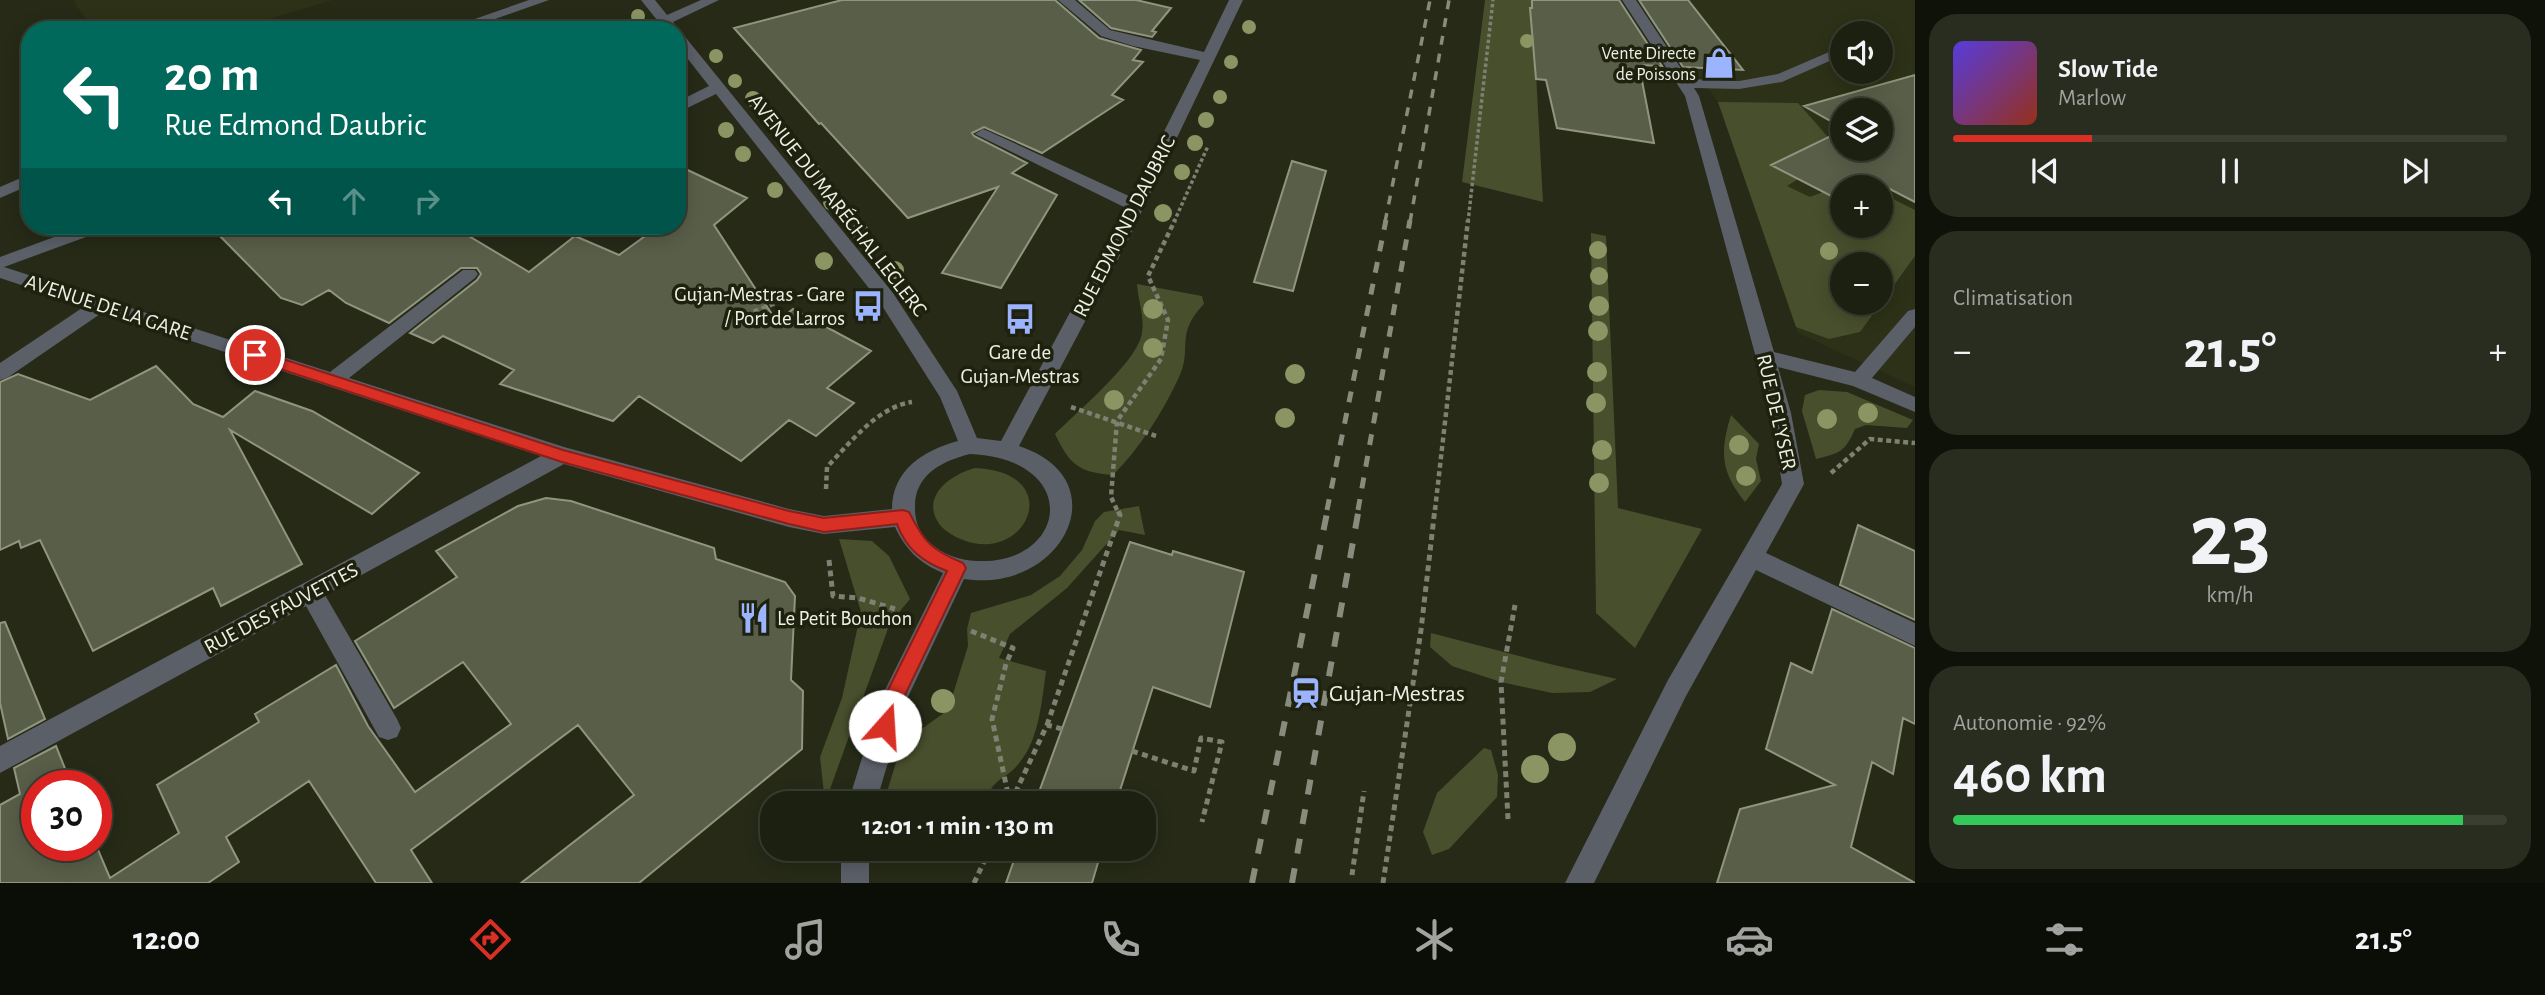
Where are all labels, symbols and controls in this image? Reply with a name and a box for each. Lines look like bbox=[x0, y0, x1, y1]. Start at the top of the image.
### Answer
map controls bbox=[1830, 21, 1893, 315]
button: sound bbox=[1830, 21, 1893, 84]
place label: Vente Directe de Poissons bbox=[1602, 45, 1696, 84]
shop icon: Vente Directe de Poissons bbox=[1702, 46, 1736, 80]
icon: left bbox=[49, 49, 140, 140]
text: 20 m bbox=[164, 51, 260, 100]
text: Slow Tide bbox=[2058, 56, 2158, 82]
text: Marlow bbox=[2058, 87, 2126, 110]
street label: AVENUE DU MARÉCHAL LECLERC bbox=[745, 89, 932, 320]
button: layers bbox=[1830, 98, 1893, 161]
text: Rue Edmond Daubric bbox=[164, 109, 426, 141]
street label: RUE EDMOND DAUBRIC bbox=[1070, 132, 1179, 320]
icon: previous bbox=[2026, 152, 2064, 190]
icon: pause bbox=[2211, 152, 2249, 190]
icon: next bbox=[2396, 152, 2434, 190]
button: + bbox=[1830, 175, 1893, 238]
icon: left bbox=[262, 182, 300, 220]
icon: ahead bbox=[335, 182, 373, 220]
icon: right bbox=[408, 182, 446, 220]
button: − bbox=[1830, 252, 1893, 315]
street label: AVENUE DE LA GARE bbox=[22, 271, 193, 344]
place label: Gujan-Mestras - Gare / Port de Larros bbox=[674, 284, 845, 329]
text: Climatisation bbox=[1953, 287, 2073, 310]
bus stop icon: Gujan-Mestras - Gare / Port de Larros bbox=[851, 289, 885, 323]
bus stop icon: Gare de Gujan-Mestras bbox=[1003, 302, 1037, 336]
pin bbox=[225, 325, 285, 385]
text: 21.5° bbox=[2184, 325, 2276, 377]
text: − bbox=[1953, 333, 1971, 371]
text: + bbox=[2489, 333, 2507, 371]
icon: arrive bbox=[236, 336, 274, 374]
place label: Gare de Gujan-Mestras bbox=[961, 342, 1079, 387]
street label: RUE DE L'YSER bbox=[1753, 352, 1800, 472]
text: 23 bbox=[2189, 491, 2271, 582]
street label: RUE DES FAUVETTES bbox=[201, 559, 362, 658]
text: km/h bbox=[2206, 584, 2254, 607]
restaurant icon: Le Petit Bouchon bbox=[737, 601, 771, 635]
place label: Le Petit Bouchon bbox=[777, 608, 912, 629]
station icon: Gujan-Mestras bbox=[1289, 676, 1323, 710]
place label: Gujan-Mestras bbox=[1329, 682, 1465, 706]
position arrow bbox=[848, 689, 922, 763]
text: Autonomie · 92% bbox=[1953, 712, 2106, 735]
text: 460 km bbox=[1953, 750, 2107, 802]
speed limit sign: 30 bbox=[21, 770, 112, 861]
text: 12:01 · 1 min · 130 m bbox=[862, 813, 1054, 839]
icon: directions bbox=[466, 915, 515, 964]
icon: music bbox=[781, 915, 830, 964]
icon: phone bbox=[1096, 915, 1145, 964]
icon: climate bbox=[1410, 915, 1459, 964]
icon: car bbox=[1725, 915, 1774, 964]
icon: filters bbox=[2040, 915, 2089, 964]
text: 12:00 bbox=[133, 923, 200, 955]
text: 21.5° bbox=[2355, 923, 2412, 955]

